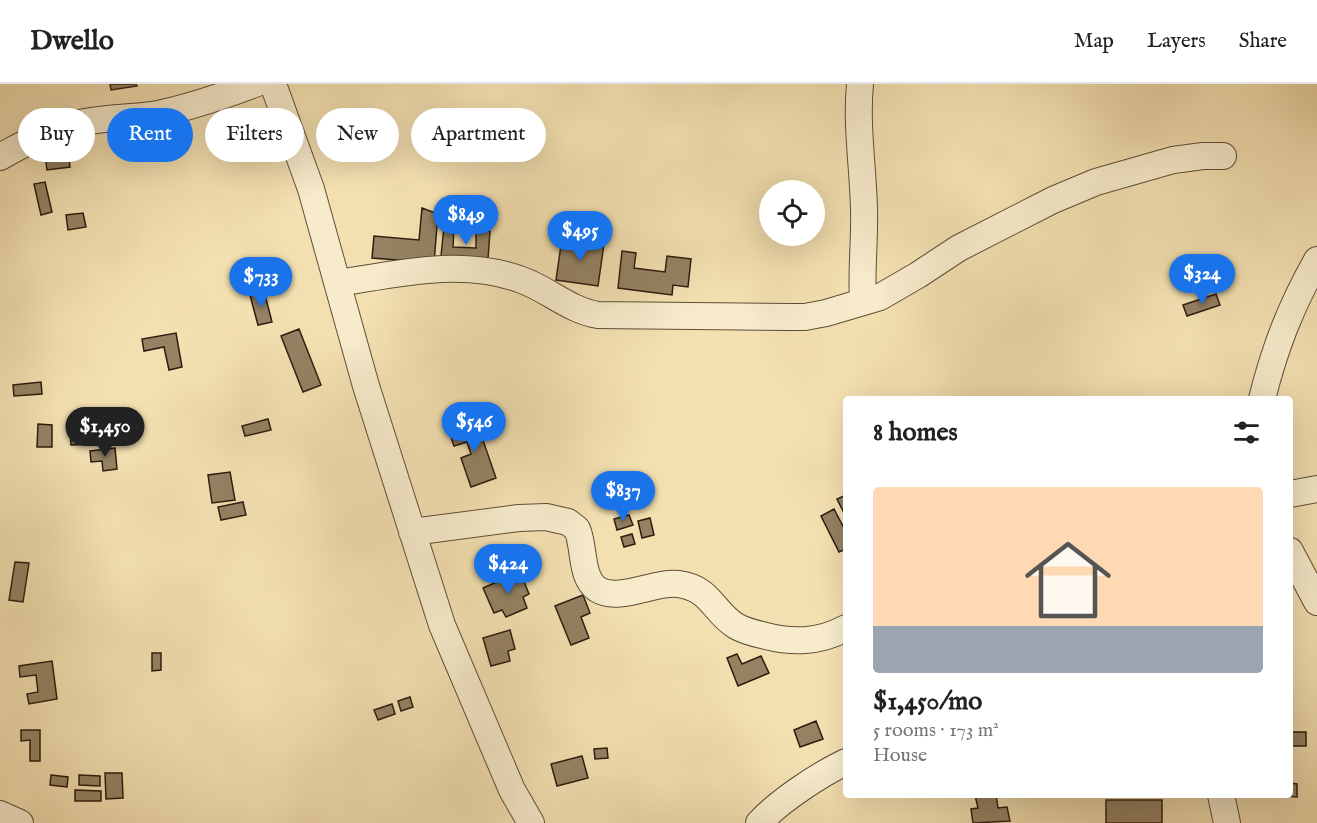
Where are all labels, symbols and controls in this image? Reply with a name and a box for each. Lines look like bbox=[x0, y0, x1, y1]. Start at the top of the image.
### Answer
text: Dwello bbox=[30, 24, 114, 59]
text: Map bbox=[1074, 28, 1114, 55]
text: Layers bbox=[1147, 28, 1206, 55]
text: Share bbox=[1239, 28, 1287, 55]
chip: Buy bbox=[18, 108, 95, 162]
chip: Rent bbox=[107, 108, 193, 162]
chip: Filters bbox=[205, 108, 304, 162]
chip: New bbox=[316, 108, 399, 162]
chip: Apartment bbox=[411, 108, 546, 162]
map controls bbox=[759, 180, 825, 246]
button: locate bbox=[759, 180, 825, 246]
pin: $849 bbox=[430, 195, 502, 246]
text: $849 bbox=[447, 202, 485, 227]
pin: $495 bbox=[544, 211, 616, 262]
text: $495 bbox=[562, 218, 598, 243]
pin: $324 bbox=[1166, 254, 1238, 305]
pin: $733 bbox=[225, 257, 297, 308]
text: $324 bbox=[1183, 261, 1221, 286]
text: $733 bbox=[243, 264, 279, 289]
pin: $546 bbox=[438, 402, 510, 453]
pin: $1,450 bbox=[56, 407, 154, 458]
text: $546 bbox=[456, 409, 492, 434]
text: $1,450 bbox=[79, 414, 131, 439]
text: 8 homes bbox=[873, 416, 958, 449]
icon: filters bbox=[1230, 416, 1263, 449]
pin: $837 bbox=[587, 471, 659, 522]
text: $837 bbox=[605, 478, 641, 503]
icon: home bbox=[1014, 526, 1122, 634]
pin: $424 bbox=[472, 544, 544, 595]
text: $424 bbox=[488, 551, 528, 576]
text: $1,450/mo bbox=[873, 685, 982, 718]
text: 5 rooms · 173 m² bbox=[873, 718, 999, 743]
text: House bbox=[873, 743, 927, 768]

